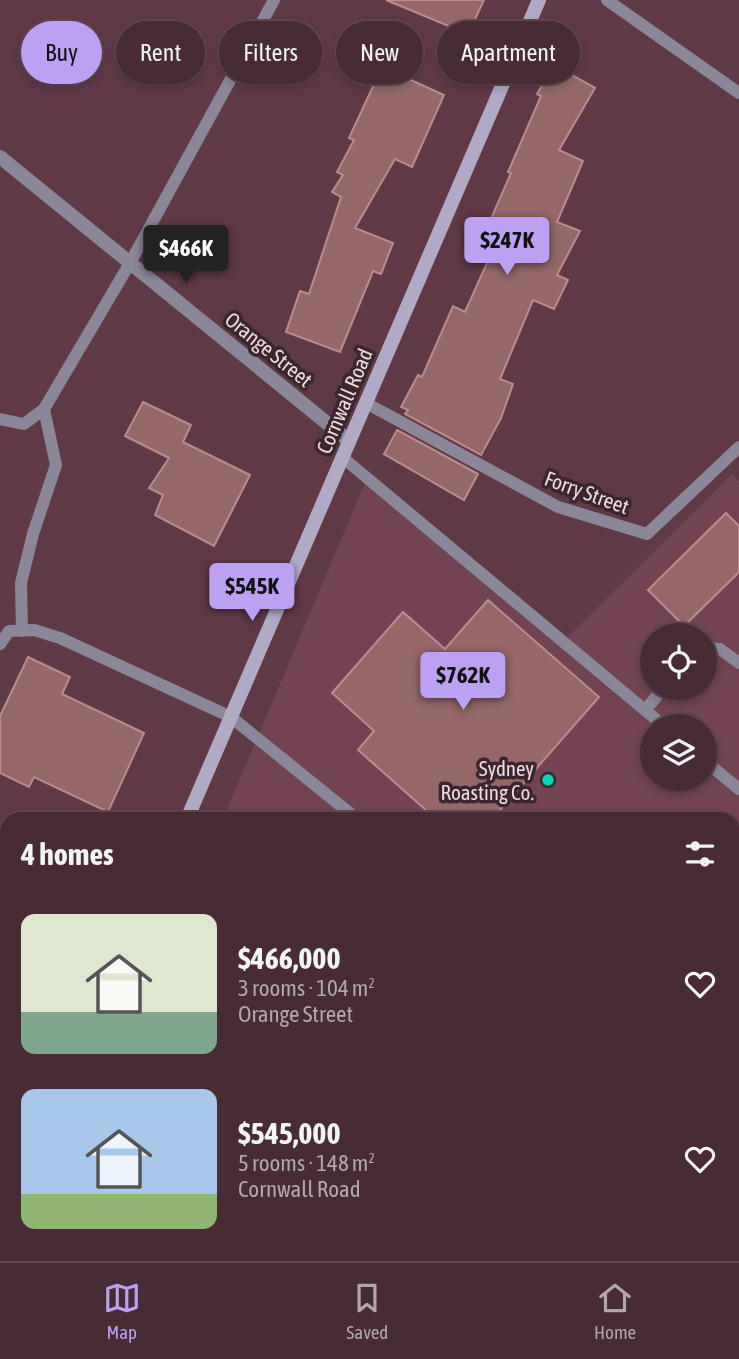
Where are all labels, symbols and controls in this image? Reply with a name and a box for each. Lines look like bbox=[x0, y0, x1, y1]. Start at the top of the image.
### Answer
chip: Buy bbox=[21, 21, 102, 84]
chip: Rent bbox=[116, 21, 205, 84]
chip: Filters bbox=[219, 21, 322, 84]
chip: New bbox=[336, 21, 423, 84]
chip: Apartment bbox=[437, 21, 580, 84]
pin: $247K bbox=[458, 218, 556, 277]
pin: $466K bbox=[137, 226, 235, 285]
text: $247K bbox=[480, 227, 534, 253]
text: $466K bbox=[159, 235, 213, 261]
street label: Orange Street bbox=[221, 307, 317, 391]
street label: Cornwall Road bbox=[311, 345, 377, 457]
street label: Forry Street bbox=[542, 466, 632, 518]
pin: $545K bbox=[203, 564, 301, 623]
text: $545K bbox=[225, 573, 279, 599]
map controls bbox=[640, 623, 717, 791]
button: locate bbox=[640, 623, 717, 700]
pin: $762K bbox=[414, 652, 512, 712]
text: $762K bbox=[436, 662, 490, 688]
button: layers bbox=[640, 714, 717, 791]
place label: Sydney Roasting Co. bbox=[440, 756, 534, 804]
marker: Sydney Roasting Co. bbox=[540, 772, 556, 788]
icon: filters bbox=[681, 835, 719, 873]
text: 4 homes bbox=[21, 837, 114, 871]
text: $466,000 bbox=[238, 941, 341, 975]
icon: home bbox=[77, 942, 161, 1026]
icon: heart bbox=[681, 965, 719, 1003]
text: 3 rooms · 104 m² bbox=[238, 975, 375, 1001]
text: Orange Street bbox=[238, 1001, 353, 1027]
text: $545,000 bbox=[238, 1116, 341, 1150]
icon: home bbox=[77, 1117, 161, 1201]
icon: heart bbox=[681, 1140, 719, 1178]
text: 5 rooms · 148 m² bbox=[238, 1150, 375, 1176]
text: Cornwall Road bbox=[238, 1176, 361, 1202]
tab: Map bbox=[103, 1279, 141, 1343]
tab: Saved bbox=[346, 1279, 388, 1343]
tab: Home bbox=[594, 1279, 636, 1343]

